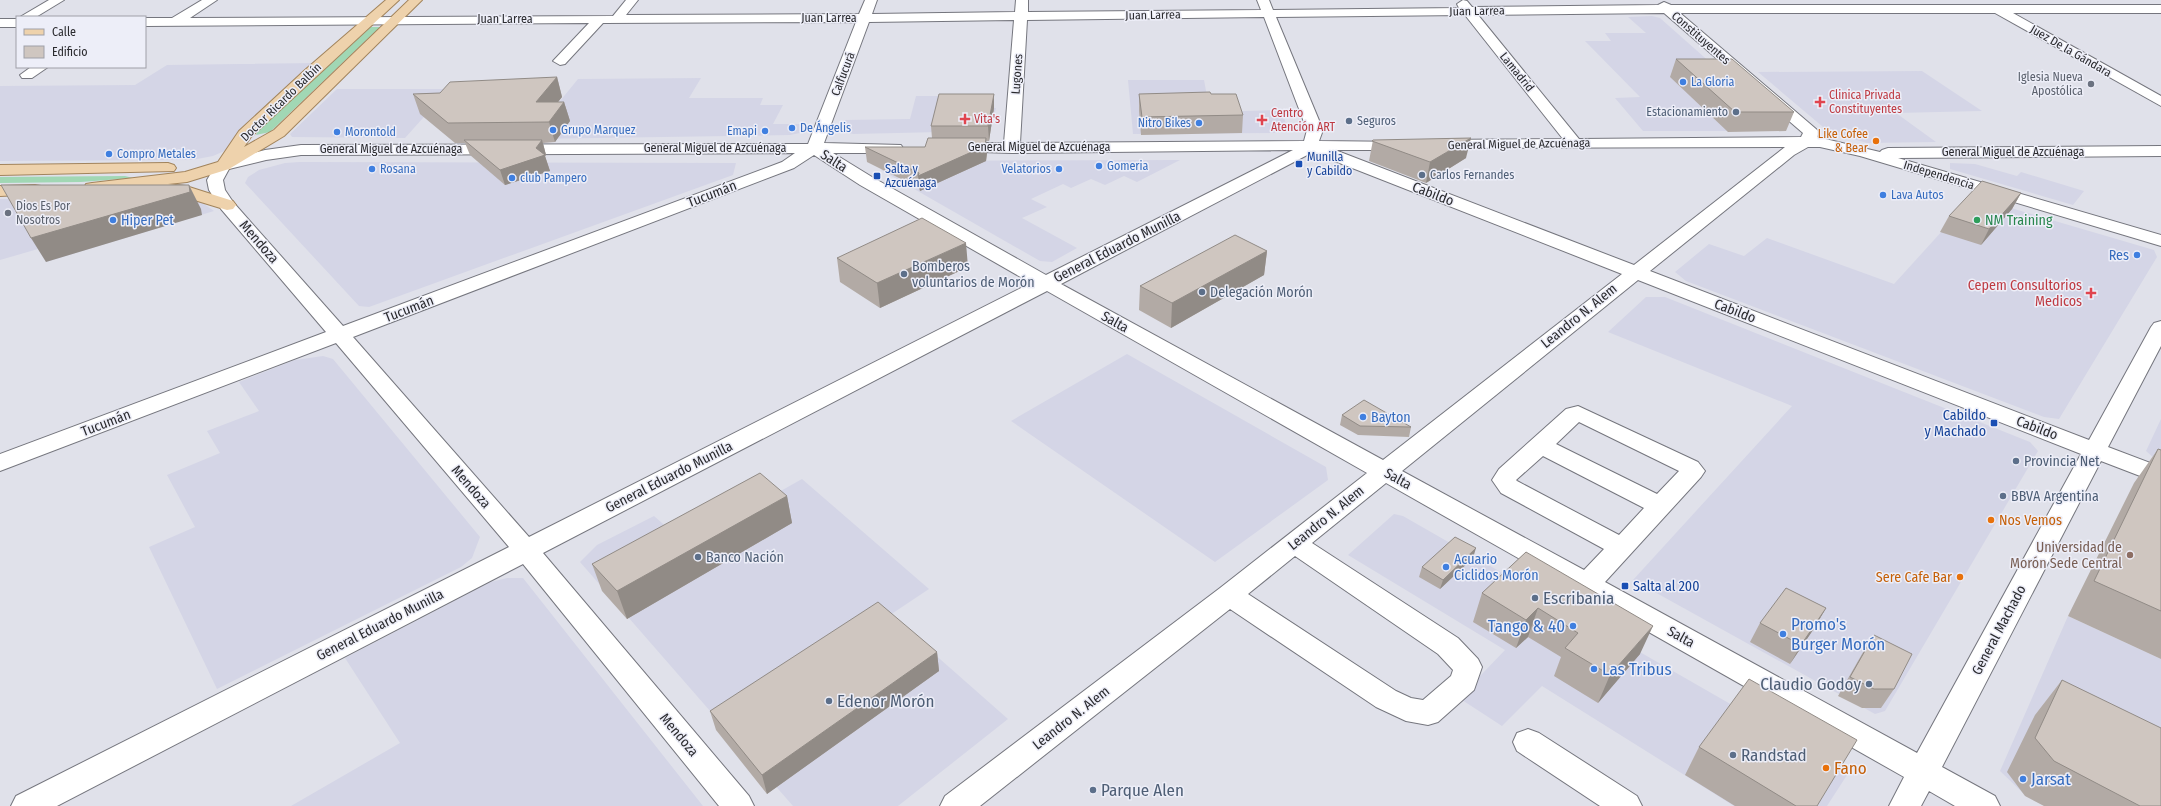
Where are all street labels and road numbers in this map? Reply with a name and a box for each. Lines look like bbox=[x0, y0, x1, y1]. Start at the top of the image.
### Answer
street label: Juan Larrea bbox=[1449, 4, 1505, 18]
street label: Juan Larrea bbox=[1125, 8, 1181, 22]
street label: Constituyentes bbox=[1669, 9, 1733, 67]
street label: Juan Larrea bbox=[801, 11, 857, 25]
street label: Juan Larrea bbox=[477, 12, 533, 26]
street label: Juez De la Gándara bbox=[2028, 22, 2114, 80]
street label: Calfucurá bbox=[828, 50, 858, 98]
street label: Lamadrid bbox=[1497, 50, 1537, 94]
street label: Lugones bbox=[1009, 53, 1025, 95]
street label: Doctor Ricardo Balbín bbox=[238, 60, 324, 144]
street label: General Miguel de Azcuénaga bbox=[1448, 136, 1591, 152]
street label: General Miguel de Azcuénaga bbox=[968, 140, 1110, 154]
street label: General Miguel de Azcuénaga bbox=[644, 141, 786, 155]
street label: General Miguel de Azcuénaga bbox=[320, 142, 462, 156]
street label: General Miguel de Azcuénaga bbox=[1942, 145, 2084, 159]
street label: Salta bbox=[817, 146, 851, 176]
street label: Independencia bbox=[1902, 158, 1976, 192]
street label: Tucumán bbox=[685, 177, 739, 211]
street label: Cabildo bbox=[1410, 178, 1456, 210]
street label: General Eduardo Munilla bbox=[1051, 208, 1184, 286]
street label: Mendoza bbox=[236, 217, 282, 267]
street label: Leandro N. Alem bbox=[1538, 280, 1620, 352]
street label: Tucumán bbox=[382, 292, 436, 326]
street label: Cabildo bbox=[1712, 295, 1758, 327]
street label: Salta bbox=[1098, 308, 1132, 336]
street label: Tucumán bbox=[79, 406, 133, 440]
street label: Cabildo bbox=[2014, 412, 2060, 444]
street label: General Eduardo Munilla bbox=[603, 438, 736, 516]
street label: Mendoza bbox=[448, 462, 494, 512]
street label: Salta bbox=[1381, 465, 1415, 493]
street label: Leandro N. Alem bbox=[1285, 482, 1367, 554]
street label: General Machado bbox=[1968, 582, 2030, 678]
street label: General Eduardo Munilla bbox=[314, 586, 447, 664]
street label: Salta bbox=[1664, 623, 1698, 651]
street label: Leandro N. Alem bbox=[1029, 683, 1113, 753]
street label: Mendoza bbox=[656, 710, 702, 760]

